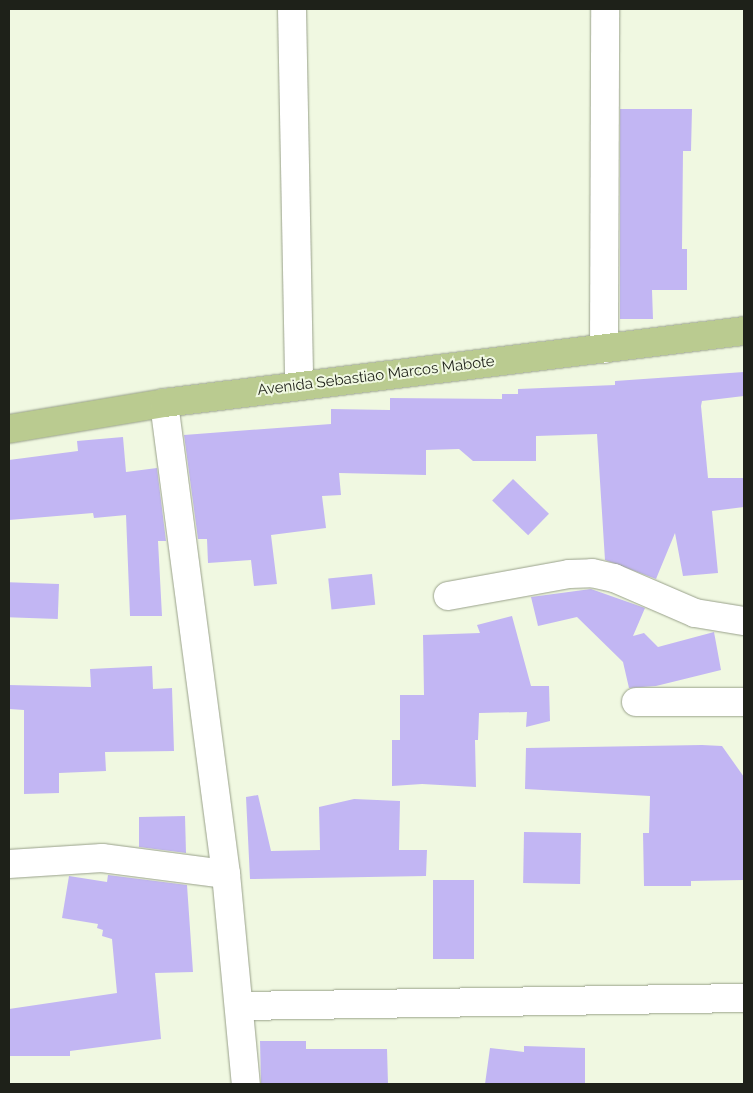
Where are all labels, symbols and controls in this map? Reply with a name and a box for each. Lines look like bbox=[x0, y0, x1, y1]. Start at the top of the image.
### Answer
street label: Avenida Sebastiao Marcos Mabote bbox=[256, 353, 496, 399]

